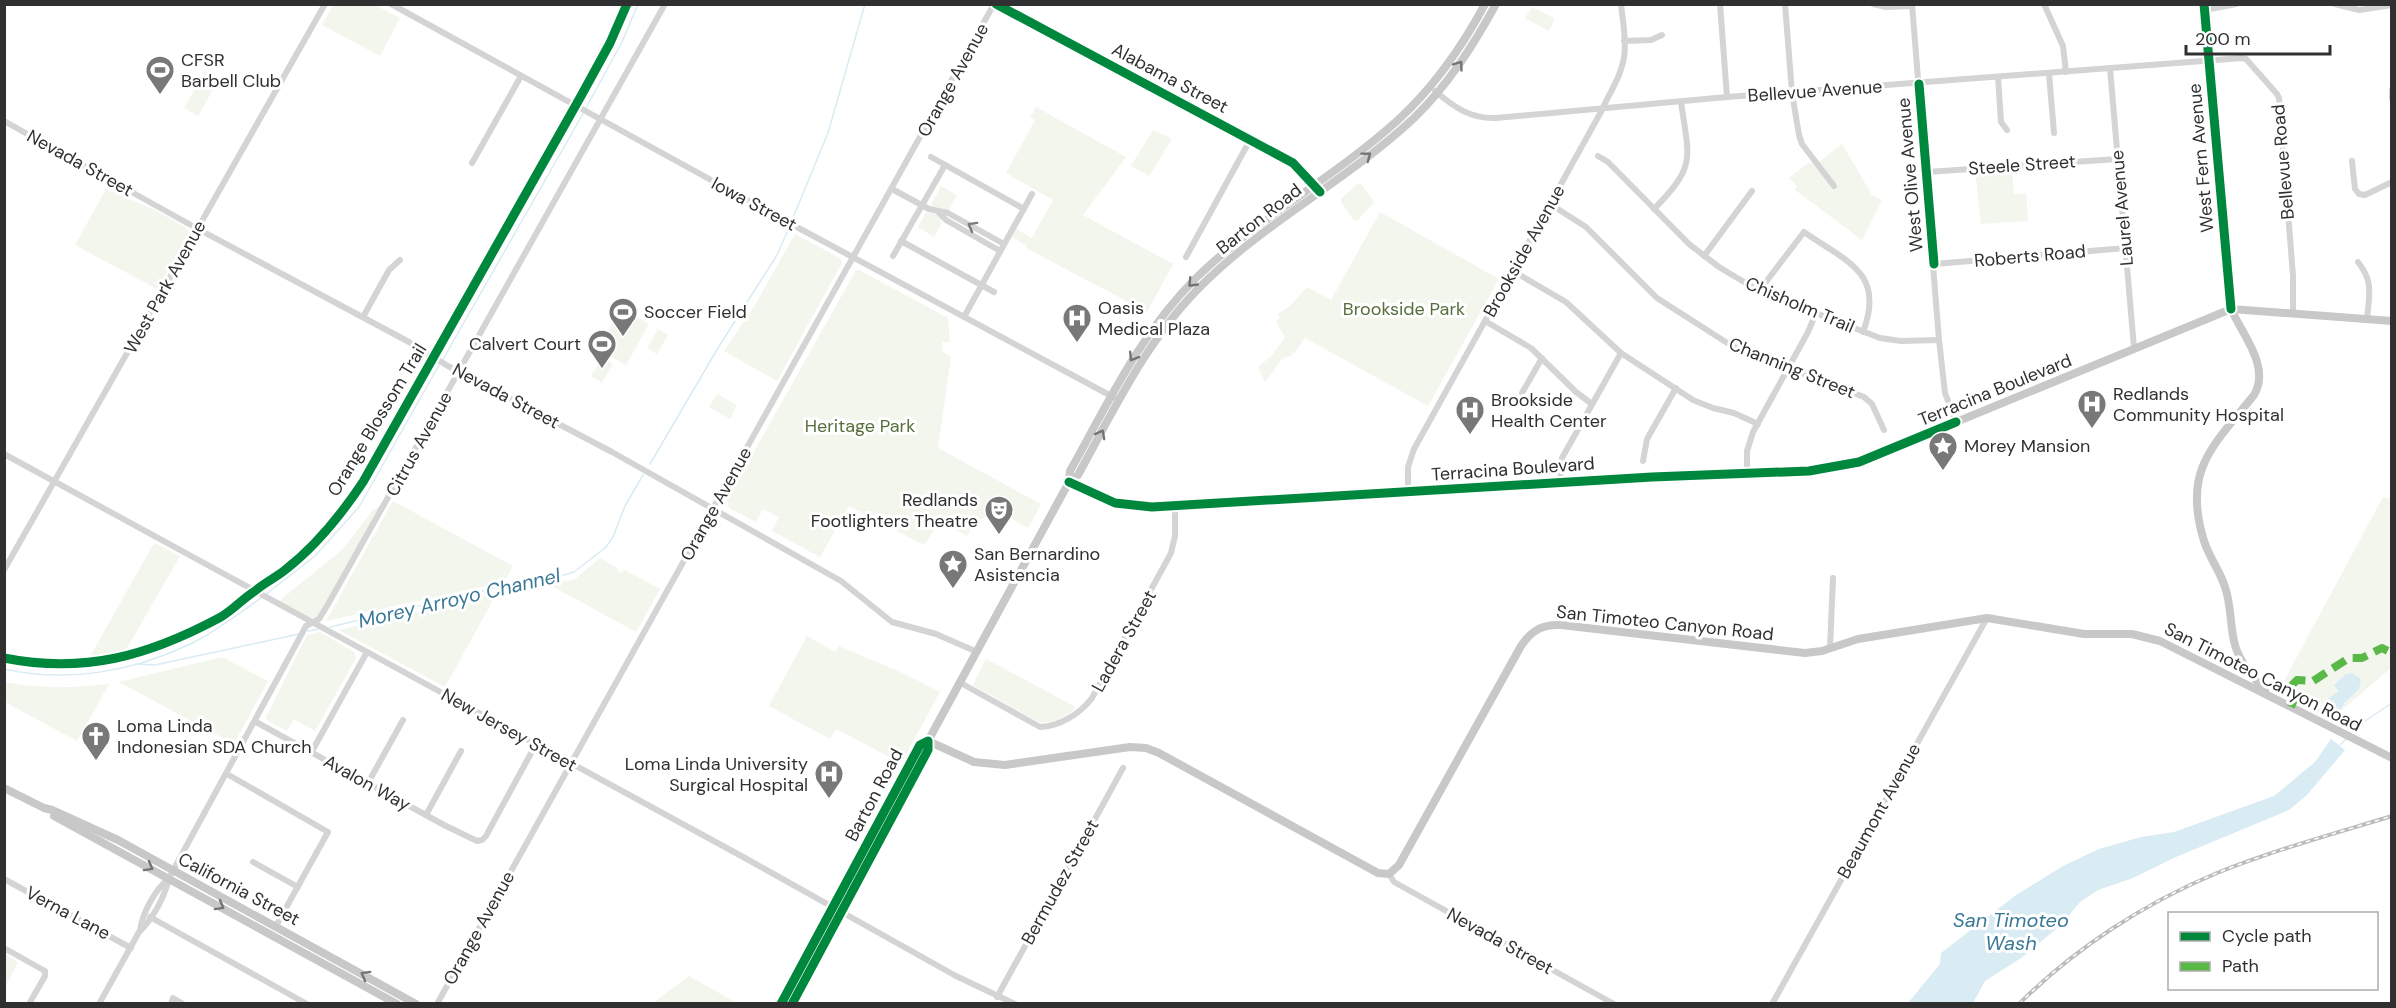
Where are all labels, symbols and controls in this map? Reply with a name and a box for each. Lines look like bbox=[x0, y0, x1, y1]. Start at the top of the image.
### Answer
scale bar bbox=[2186, 18, 2330, 56]
street label: Orange Avenue bbox=[912, 19, 994, 141]
text: 200 m bbox=[2195, 27, 2251, 51]
street label: Alabama Street bbox=[1108, 37, 1232, 119]
place label: CFSR Barbell Club bbox=[181, 48, 281, 93]
sports icon: CFSR Barbell Club bbox=[144, 54, 176, 96]
one-way arrow bbox=[1452, 60, 1463, 71]
street label: Bellevue Avenue bbox=[1747, 74, 1883, 108]
street label: West Fern Avenue bbox=[2183, 82, 2219, 234]
street label: West Olive Avenue bbox=[1891, 97, 1929, 253]
street label: Bellevue Road bbox=[2266, 103, 2300, 221]
street label: Nevada Street bbox=[23, 124, 137, 202]
street label: Steele Street bbox=[1967, 149, 2077, 181]
street label: Laurel Avenue bbox=[2105, 149, 2139, 267]
one-way arrow bbox=[1360, 153, 1371, 164]
street label: Iowa Street bbox=[707, 171, 801, 237]
street label: Barton Road bbox=[1211, 178, 1307, 260]
street label: Brookside Avenue bbox=[1478, 181, 1570, 321]
street label: West Park Avenue bbox=[118, 216, 212, 358]
one-way arrow bbox=[968, 222, 978, 233]
street label: Roberts Road bbox=[1973, 239, 2087, 273]
street label: Chisholm Trail bbox=[1742, 271, 1858, 339]
one-way arrow bbox=[1188, 275, 1199, 286]
sports icon: Soccer Field bbox=[607, 296, 639, 338]
place label: Oasis Medical Plaza bbox=[1098, 296, 1210, 341]
park label: Brookside Park bbox=[1343, 297, 1465, 321]
place label: Soccer Field bbox=[644, 300, 747, 324]
hospital icon: Oasis Medical Plaza bbox=[1061, 302, 1093, 344]
sports icon: Calvert Court bbox=[586, 328, 618, 370]
place label: Calvert Court bbox=[469, 332, 581, 356]
street label: Channing Street bbox=[1725, 332, 1859, 404]
street label: Orange Blossom Trail bbox=[322, 339, 432, 501]
street label: Terracina Boulevard bbox=[1915, 348, 2075, 432]
one-way arrow bbox=[1129, 351, 1141, 361]
street label: Nevada Street bbox=[448, 358, 564, 434]
place label: Redlands Community Hospital bbox=[2113, 382, 2284, 427]
street label: Citrus Avenue bbox=[380, 387, 458, 501]
place label: Brookside Health Center bbox=[1491, 388, 1607, 433]
hospital icon: Redlands Community Hospital bbox=[2076, 388, 2108, 430]
hospital icon: Brookside Health Center bbox=[1454, 394, 1486, 436]
park label: Heritage Park bbox=[805, 414, 915, 438]
one-way arrow bbox=[1094, 430, 1105, 440]
place icon: Morey Mansion bbox=[1927, 430, 1959, 472]
place label: Morey Mansion bbox=[1964, 434, 2090, 458]
street label: Orange Avenue bbox=[675, 443, 757, 565]
street label: Terracina Boulevard bbox=[1431, 451, 1595, 487]
place label: Redlands Footlighters Theatre bbox=[811, 488, 978, 533]
theatre icon: Redlands Footlighters Theatre bbox=[983, 494, 1015, 536]
place label: San Bernardino Asistencia bbox=[974, 542, 1100, 587]
place icon: San Bernardino Asistencia bbox=[937, 548, 969, 590]
water label: Morey Arroyo Channel bbox=[355, 562, 563, 634]
street label: Ladera Street bbox=[1086, 586, 1162, 696]
street label: San Timoteo Canyon Road bbox=[1555, 600, 1775, 646]
street label: San Timoteo Canyon Road bbox=[2160, 617, 2366, 737]
street label: New Jersey Street bbox=[437, 683, 581, 777]
place label: Loma Linda Indonesian SDA Church bbox=[117, 714, 312, 759]
church icon: Loma Linda Indonesian SDA Church bbox=[80, 720, 112, 762]
street label: Beaumont Avenue bbox=[1832, 739, 1926, 883]
street label: Barton Road bbox=[840, 744, 908, 846]
street label: Avalon Way bbox=[319, 749, 415, 817]
place label: Loma Linda University Surgical Hospital bbox=[625, 752, 808, 797]
hospital icon: Loma Linda University Surgical Hospital bbox=[813, 758, 845, 800]
street label: Bermudez Street bbox=[1016, 815, 1104, 949]
street label: California Street bbox=[174, 847, 304, 931]
one-way arrow bbox=[143, 860, 154, 871]
street label: Orange Avenue bbox=[438, 867, 520, 989]
street label: Verna Lane bbox=[22, 881, 114, 945]
one-way arrow bbox=[214, 899, 224, 910]
street label: Nevada Street bbox=[1443, 902, 1557, 980]
water label: San Timoteo Wash bbox=[1953, 907, 2069, 956]
legend bbox=[2168, 912, 2378, 990]
text: Cycle path bbox=[2222, 924, 2312, 948]
text: Path bbox=[2222, 954, 2259, 978]
one-way arrow bbox=[361, 971, 371, 982]

